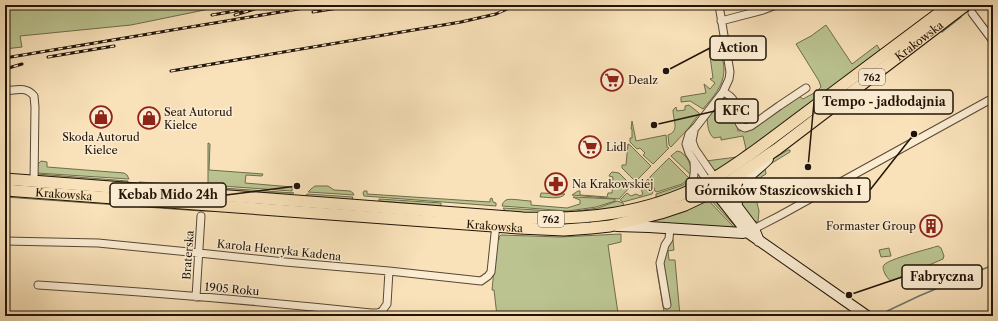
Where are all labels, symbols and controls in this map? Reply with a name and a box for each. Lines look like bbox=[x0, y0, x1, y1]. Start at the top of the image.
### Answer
street label: Krakowska bbox=[892, 18, 946, 64]
callout: Action bbox=[710, 36, 766, 60]
text: Action bbox=[717, 40, 759, 55]
supermarket icon: Dealz bbox=[599, 67, 625, 93]
road number: 762 bbox=[859, 69, 885, 85]
place label: Dealz bbox=[628, 73, 658, 87]
callout: Tempo - jadłodajnia bbox=[814, 90, 953, 114]
text: Tempo - jadłodajnia bbox=[822, 94, 947, 109]
callout: KFC bbox=[715, 99, 758, 123]
text: KFC bbox=[722, 103, 750, 118]
shop icon: Skoda Autorud Kielce bbox=[88, 104, 114, 130]
shop icon: Seat Autorud Kielce bbox=[136, 105, 162, 131]
place label: Seat Autorud Kielce bbox=[164, 105, 233, 132]
place label: Skoda Autorud Kielce bbox=[62, 130, 140, 157]
supermarket icon: Lidl bbox=[577, 134, 603, 160]
place label: Lidl bbox=[606, 140, 627, 154]
pharmacy icon: Na Krakowskiej bbox=[543, 171, 569, 197]
place label: Na Krakowskiej bbox=[572, 177, 653, 191]
callout: Górników Staszicowskich I bbox=[686, 178, 870, 202]
callout: Kebab Mido 24h bbox=[110, 183, 226, 207]
text: Górników Staszicowskich I bbox=[694, 183, 862, 198]
street label: Krakowska bbox=[35, 185, 93, 203]
text: Kebab Mido 24h bbox=[118, 187, 219, 202]
road number: 762 bbox=[538, 211, 564, 227]
building icon: Formaster Group bbox=[918, 213, 944, 239]
street label: Krakowska bbox=[466, 217, 524, 235]
place label: Formaster Group bbox=[826, 219, 916, 233]
street label: Braterska bbox=[179, 230, 197, 280]
street label: Karola Henryka Kadena bbox=[216, 237, 342, 264]
callout: Fabryczna bbox=[902, 265, 982, 289]
text: Fabryczna bbox=[910, 269, 975, 284]
street label: 1905 Roku bbox=[204, 280, 260, 298]

